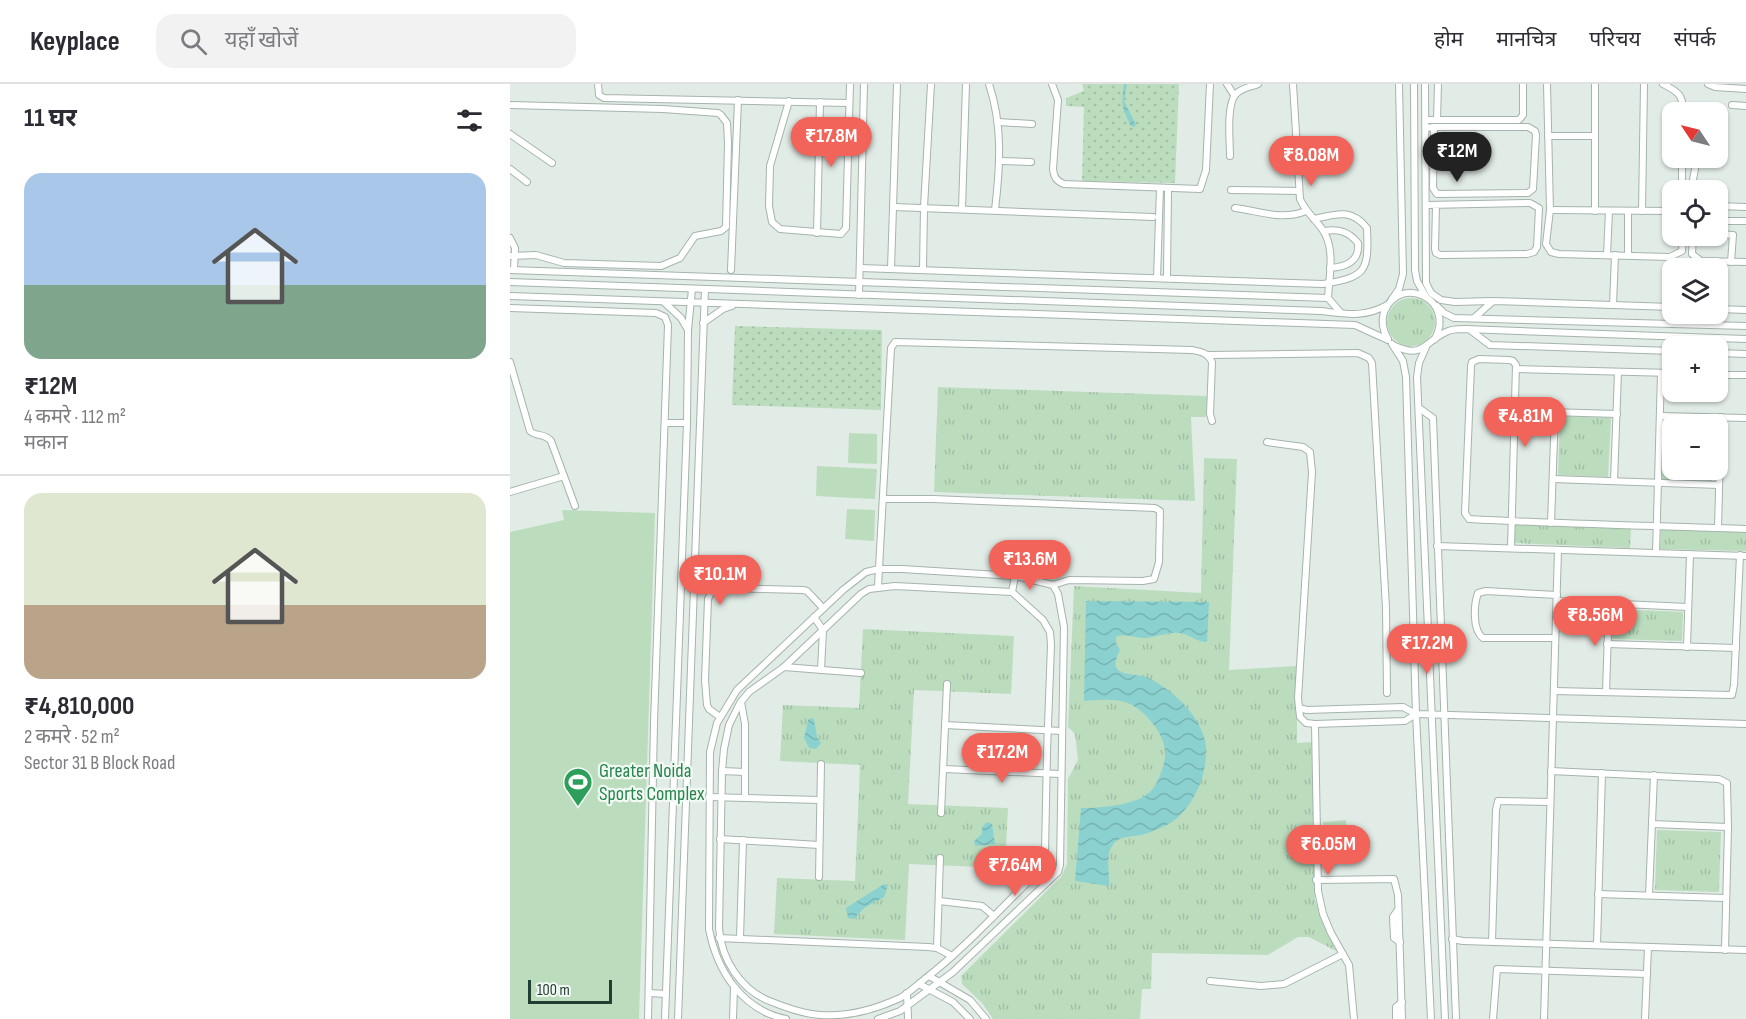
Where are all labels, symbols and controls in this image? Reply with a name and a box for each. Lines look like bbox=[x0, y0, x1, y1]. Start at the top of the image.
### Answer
search box bbox=[156, 14, 576, 68]
text: Keyplace bbox=[30, 25, 120, 58]
icon: search bbox=[177, 25, 210, 58]
text: यहाँ खोजें bbox=[225, 27, 298, 54]
text: होम bbox=[1434, 27, 1463, 52]
text: मानचित्र bbox=[1496, 27, 1556, 52]
text: परिचय bbox=[1589, 27, 1641, 52]
text: संपर्क bbox=[1674, 27, 1716, 52]
north arrow bbox=[1662, 102, 1728, 168]
map controls bbox=[1662, 102, 1728, 480]
text: 11 घर bbox=[24, 103, 77, 134]
icon: filters bbox=[453, 104, 486, 137]
pin: ₹17.8M bbox=[782, 117, 880, 168]
text: ₹17.8M bbox=[805, 124, 857, 148]
pin: ₹12M bbox=[1421, 132, 1493, 183]
pin: ₹8.08M bbox=[1262, 136, 1360, 187]
text: ₹12M bbox=[1437, 139, 1477, 163]
text: ₹8.08M bbox=[1283, 143, 1339, 167]
button: locate bbox=[1662, 180, 1728, 246]
icon: home bbox=[201, 212, 309, 320]
button: layers bbox=[1662, 258, 1728, 324]
button: + bbox=[1662, 336, 1728, 402]
text: ₹12M bbox=[24, 371, 77, 402]
pin: ₹4.81M bbox=[1476, 397, 1574, 448]
text: ₹4.81M bbox=[1497, 404, 1553, 428]
text: 4 कमरे · 112 m² bbox=[24, 405, 126, 429]
button: − bbox=[1662, 414, 1728, 480]
text: मकान bbox=[24, 431, 68, 455]
icon: home bbox=[201, 532, 309, 640]
pin: ₹13.6M bbox=[981, 540, 1079, 591]
text: ₹13.6M bbox=[1003, 547, 1057, 571]
pin: ₹10.1M bbox=[671, 555, 769, 606]
text: ₹10.1M bbox=[693, 562, 747, 586]
pin: ₹8.56M bbox=[1546, 596, 1644, 647]
text: ₹8.56M bbox=[1567, 603, 1623, 627]
pin: ₹17.2M bbox=[1378, 624, 1476, 675]
text: ₹17.2M bbox=[1401, 631, 1453, 655]
text: ₹4,810,000 bbox=[24, 691, 134, 722]
text: 2 कमरे · 52 m² bbox=[24, 725, 120, 749]
pin: ₹17.2M bbox=[953, 733, 1051, 784]
text: ₹17.2M bbox=[976, 740, 1028, 764]
text: Sector 31 B Block Road bbox=[24, 751, 175, 775]
place label: Greater Noida Sports Complex bbox=[599, 759, 705, 806]
sports icon: Greater Noida Sports Complex bbox=[562, 766, 594, 808]
pin: ₹6.05M bbox=[1279, 825, 1377, 876]
text: ₹6.05M bbox=[1300, 832, 1356, 856]
pin: ₹7.64M bbox=[966, 846, 1064, 897]
text: ₹7.64M bbox=[988, 853, 1042, 877]
scale bar bbox=[528, 977, 612, 1004]
text: 100 m bbox=[537, 981, 570, 1000]

